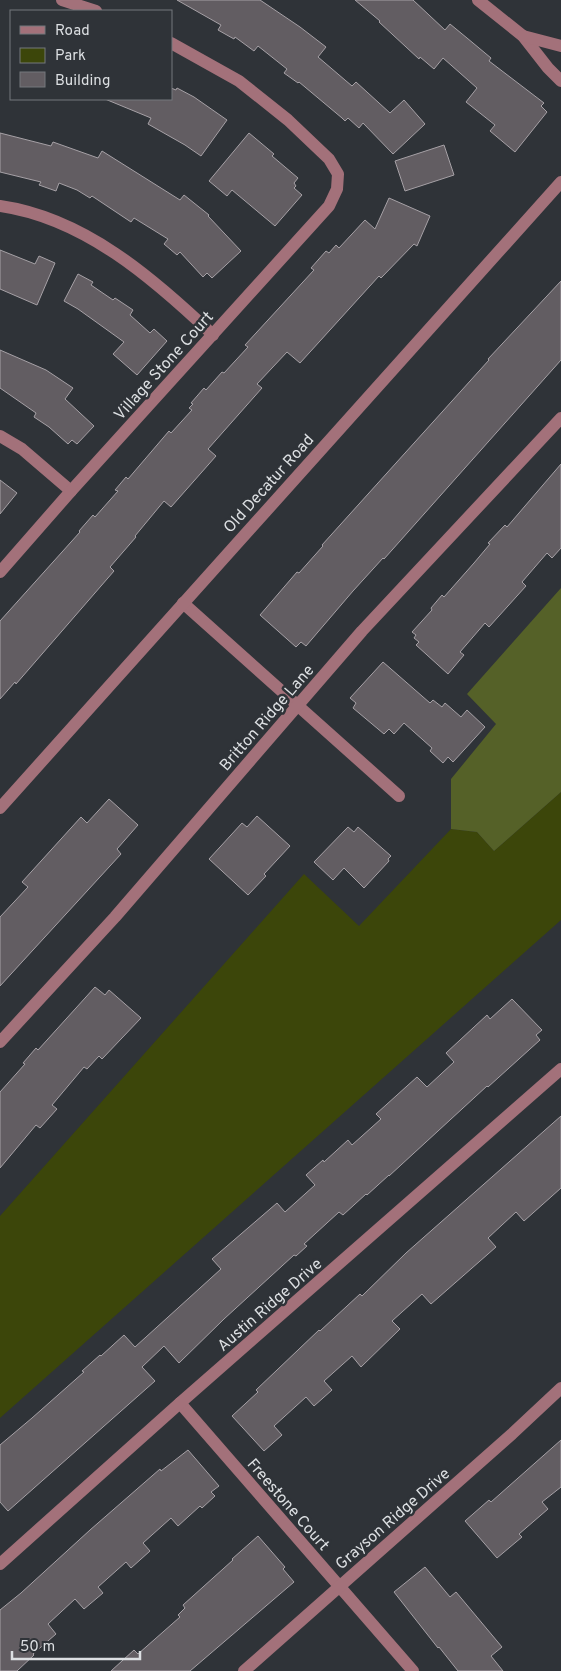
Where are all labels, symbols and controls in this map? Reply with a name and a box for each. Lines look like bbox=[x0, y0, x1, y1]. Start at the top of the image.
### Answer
legend bbox=[10, 10, 172, 100]
text: Road bbox=[55, 22, 90, 41]
text: Park bbox=[55, 47, 86, 66]
text: Building bbox=[55, 72, 110, 91]
street label: Village Stone Court bbox=[110, 308, 219, 425]
street label: Old Decatur Road bbox=[220, 431, 319, 538]
street label: Britton Ridge Lane bbox=[216, 661, 319, 776]
street label: Austin Ridge Drive bbox=[214, 1254, 327, 1357]
street label: Freestone Court bbox=[242, 1455, 333, 1556]
street label: Grayson Ridge Drive bbox=[332, 1464, 455, 1575]
scale bar bbox=[12, 1628, 140, 1660]
text: 50 m bbox=[20, 1638, 55, 1657]

